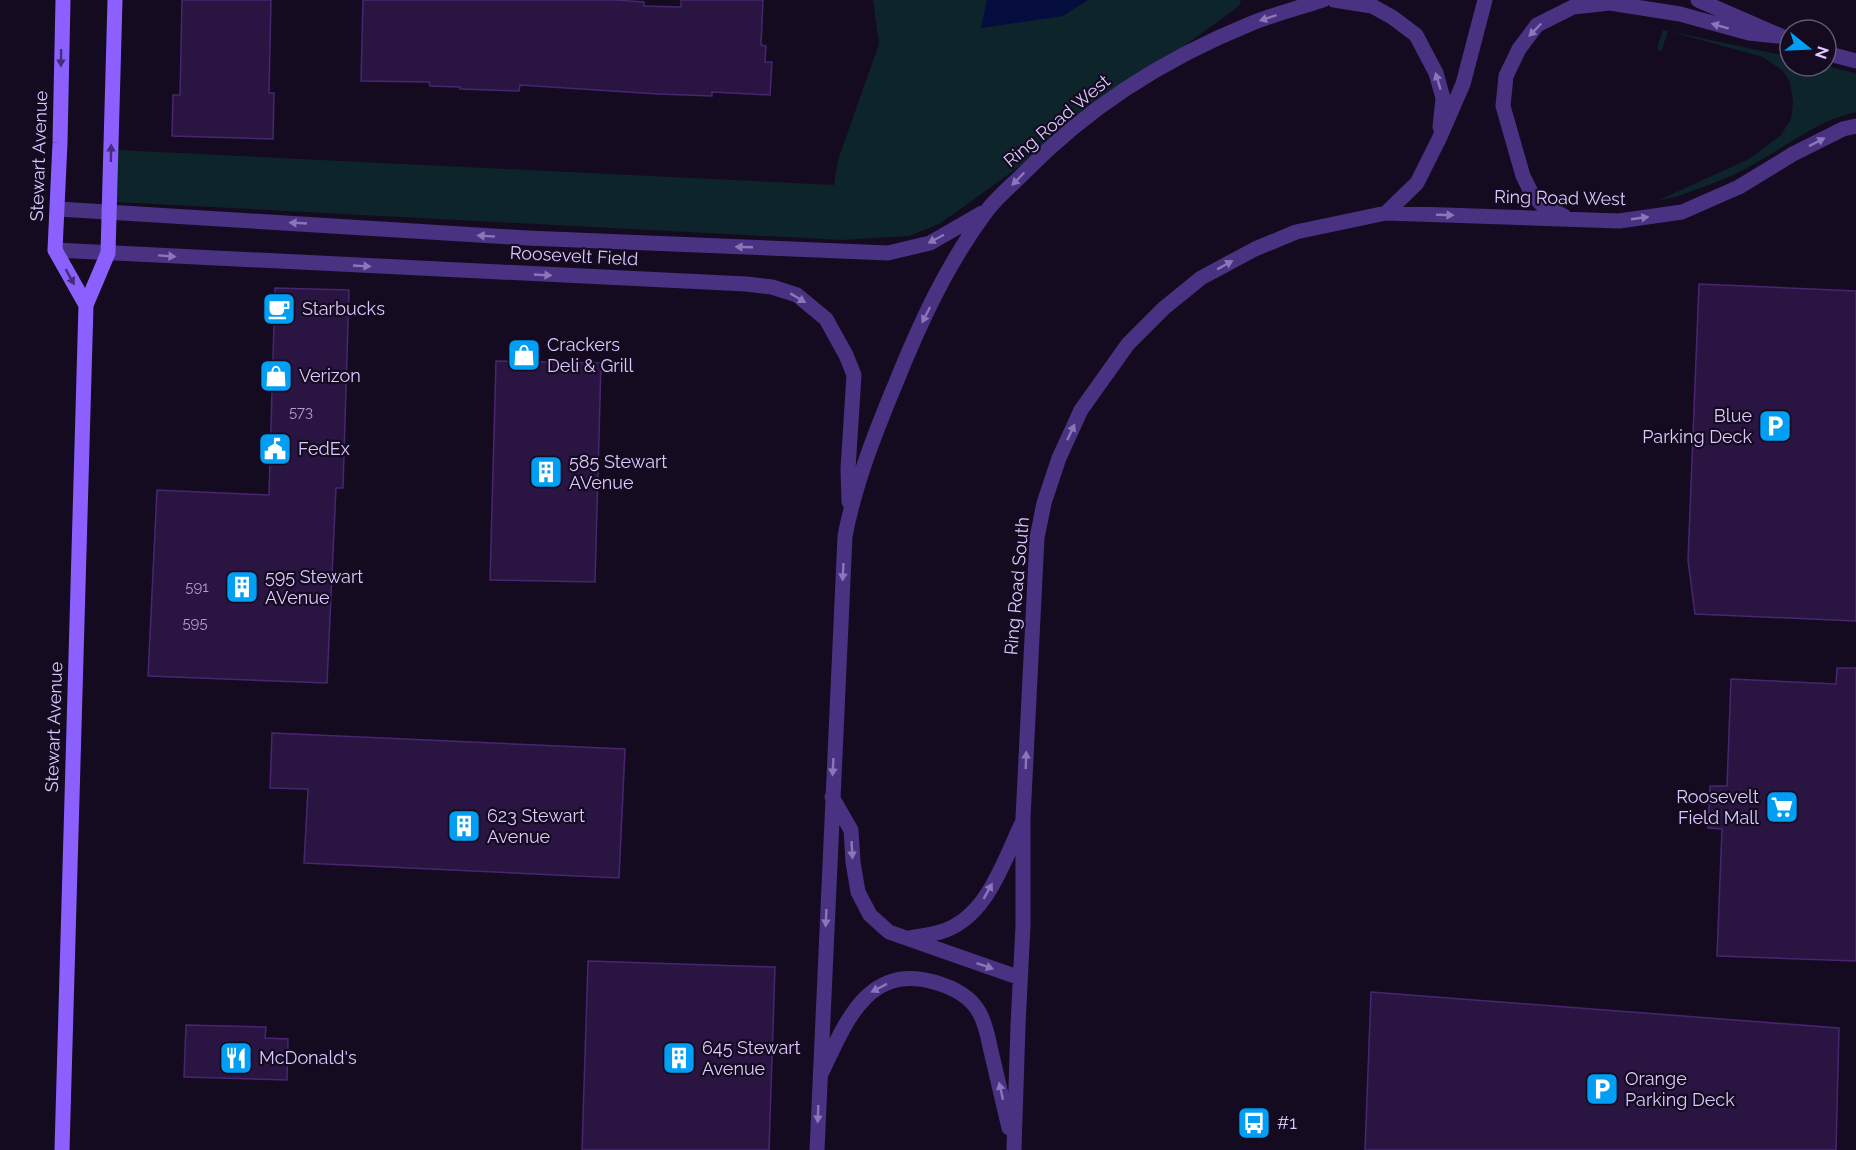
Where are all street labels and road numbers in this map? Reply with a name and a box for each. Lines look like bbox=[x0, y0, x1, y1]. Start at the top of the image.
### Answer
street label: Ring Road West bbox=[999, 70, 1114, 171]
street label: Stewart Avenue bbox=[26, 90, 51, 222]
street label: Ring Road West bbox=[1494, 186, 1626, 209]
street label: Roosevelt Field bbox=[509, 242, 639, 269]
street label: Ring Road South bbox=[1000, 516, 1033, 656]
street label: Stewart Avenue bbox=[41, 661, 66, 793]

